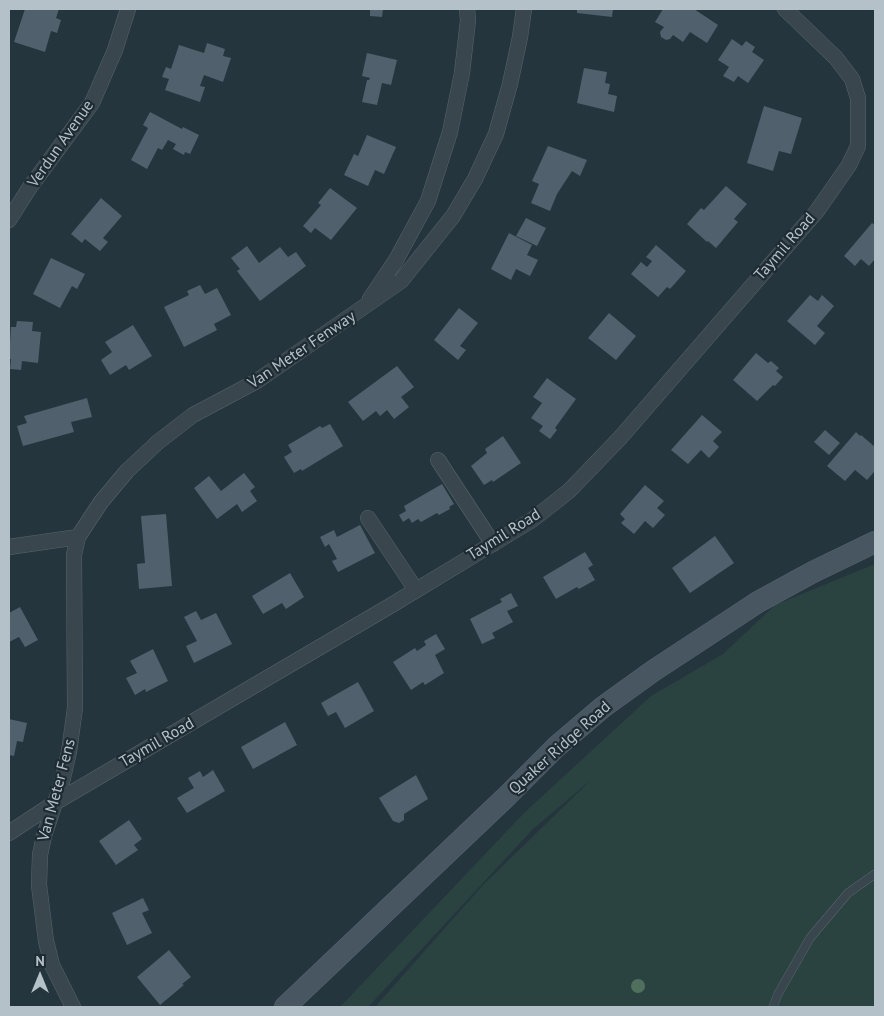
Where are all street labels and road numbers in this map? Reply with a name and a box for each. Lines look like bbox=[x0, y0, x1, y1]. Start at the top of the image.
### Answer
street label: Verdun Avenue bbox=[24, 97, 98, 191]
street label: Taymil Road bbox=[751, 209, 819, 285]
street label: Van Meter Fenway bbox=[245, 307, 359, 393]
street label: Taymil Road bbox=[464, 505, 544, 565]
street label: Quaker Ridge Road bbox=[505, 697, 615, 799]
street label: Taymil Road bbox=[116, 714, 198, 772]
street label: Van Meter Fens bbox=[34, 737, 80, 843]

